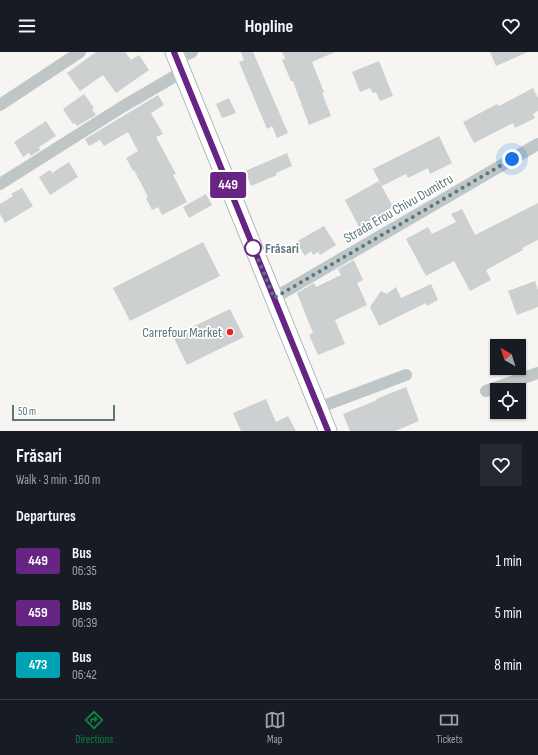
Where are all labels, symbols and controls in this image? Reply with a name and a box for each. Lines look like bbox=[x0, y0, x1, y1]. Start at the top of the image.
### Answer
icon: menu bbox=[16, 15, 38, 37]
icon: heart bbox=[500, 15, 522, 37]
text: Hopline bbox=[245, 16, 293, 37]
your location bbox=[502, 149, 522, 169]
street label: Strada Erou Chivu Dumitru bbox=[340, 170, 456, 247]
line badge: 449 bbox=[205, 172, 251, 198]
text: 449 bbox=[218, 176, 238, 193]
marker: Frăsari bbox=[244, 239, 262, 257]
place label: Frăsari bbox=[265, 240, 299, 257]
place label: Carrefour Market bbox=[142, 324, 222, 341]
marker: Carrefour Market bbox=[225, 327, 235, 337]
north arrow bbox=[490, 339, 526, 375]
map controls bbox=[490, 339, 526, 419]
button: locate bbox=[490, 383, 526, 419]
scale bar bbox=[12, 403, 115, 422]
text: 50 m bbox=[18, 405, 36, 418]
button: heart bbox=[480, 444, 522, 486]
text: Frăsari bbox=[16, 445, 62, 468]
text: Walk · 3 min · 160 m bbox=[16, 472, 100, 488]
text: Departures bbox=[16, 507, 76, 526]
text: Bus bbox=[72, 544, 91, 563]
text: 449 bbox=[28, 552, 48, 569]
text: 1 min bbox=[496, 552, 522, 571]
text: 06:35 bbox=[72, 563, 97, 579]
text: Bus bbox=[72, 596, 91, 615]
text: 459 bbox=[28, 604, 48, 621]
text: 5 min bbox=[495, 604, 522, 623]
text: 06:39 bbox=[72, 615, 97, 631]
text: Bus bbox=[72, 648, 91, 667]
text: 473 bbox=[29, 656, 47, 673]
text: 8 min bbox=[494, 656, 522, 675]
text: 06:42 bbox=[72, 667, 97, 683]
tab: Directions bbox=[75, 709, 113, 746]
tab: Map bbox=[264, 709, 286, 746]
tab: Tickets bbox=[436, 709, 463, 746]

